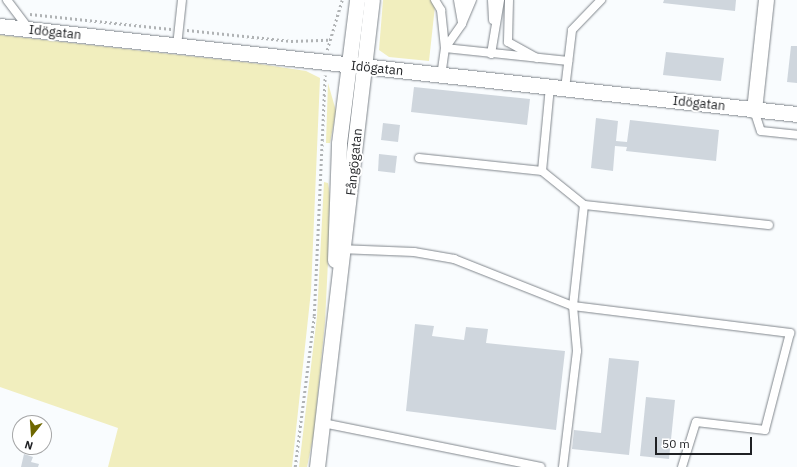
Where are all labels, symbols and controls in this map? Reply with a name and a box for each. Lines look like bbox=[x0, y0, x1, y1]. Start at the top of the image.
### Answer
street label: Idögatan bbox=[28, 22, 82, 44]
street label: Idögatan bbox=[350, 58, 404, 80]
street label: Idögatan bbox=[672, 93, 726, 115]
street label: Fångögatan bbox=[344, 127, 366, 197]
north arrow bbox=[12, 415, 52, 455]
scale bar bbox=[657, 429, 754, 455]
text: 50 m bbox=[662, 436, 690, 451]
text: N bbox=[23, 438, 35, 453]

